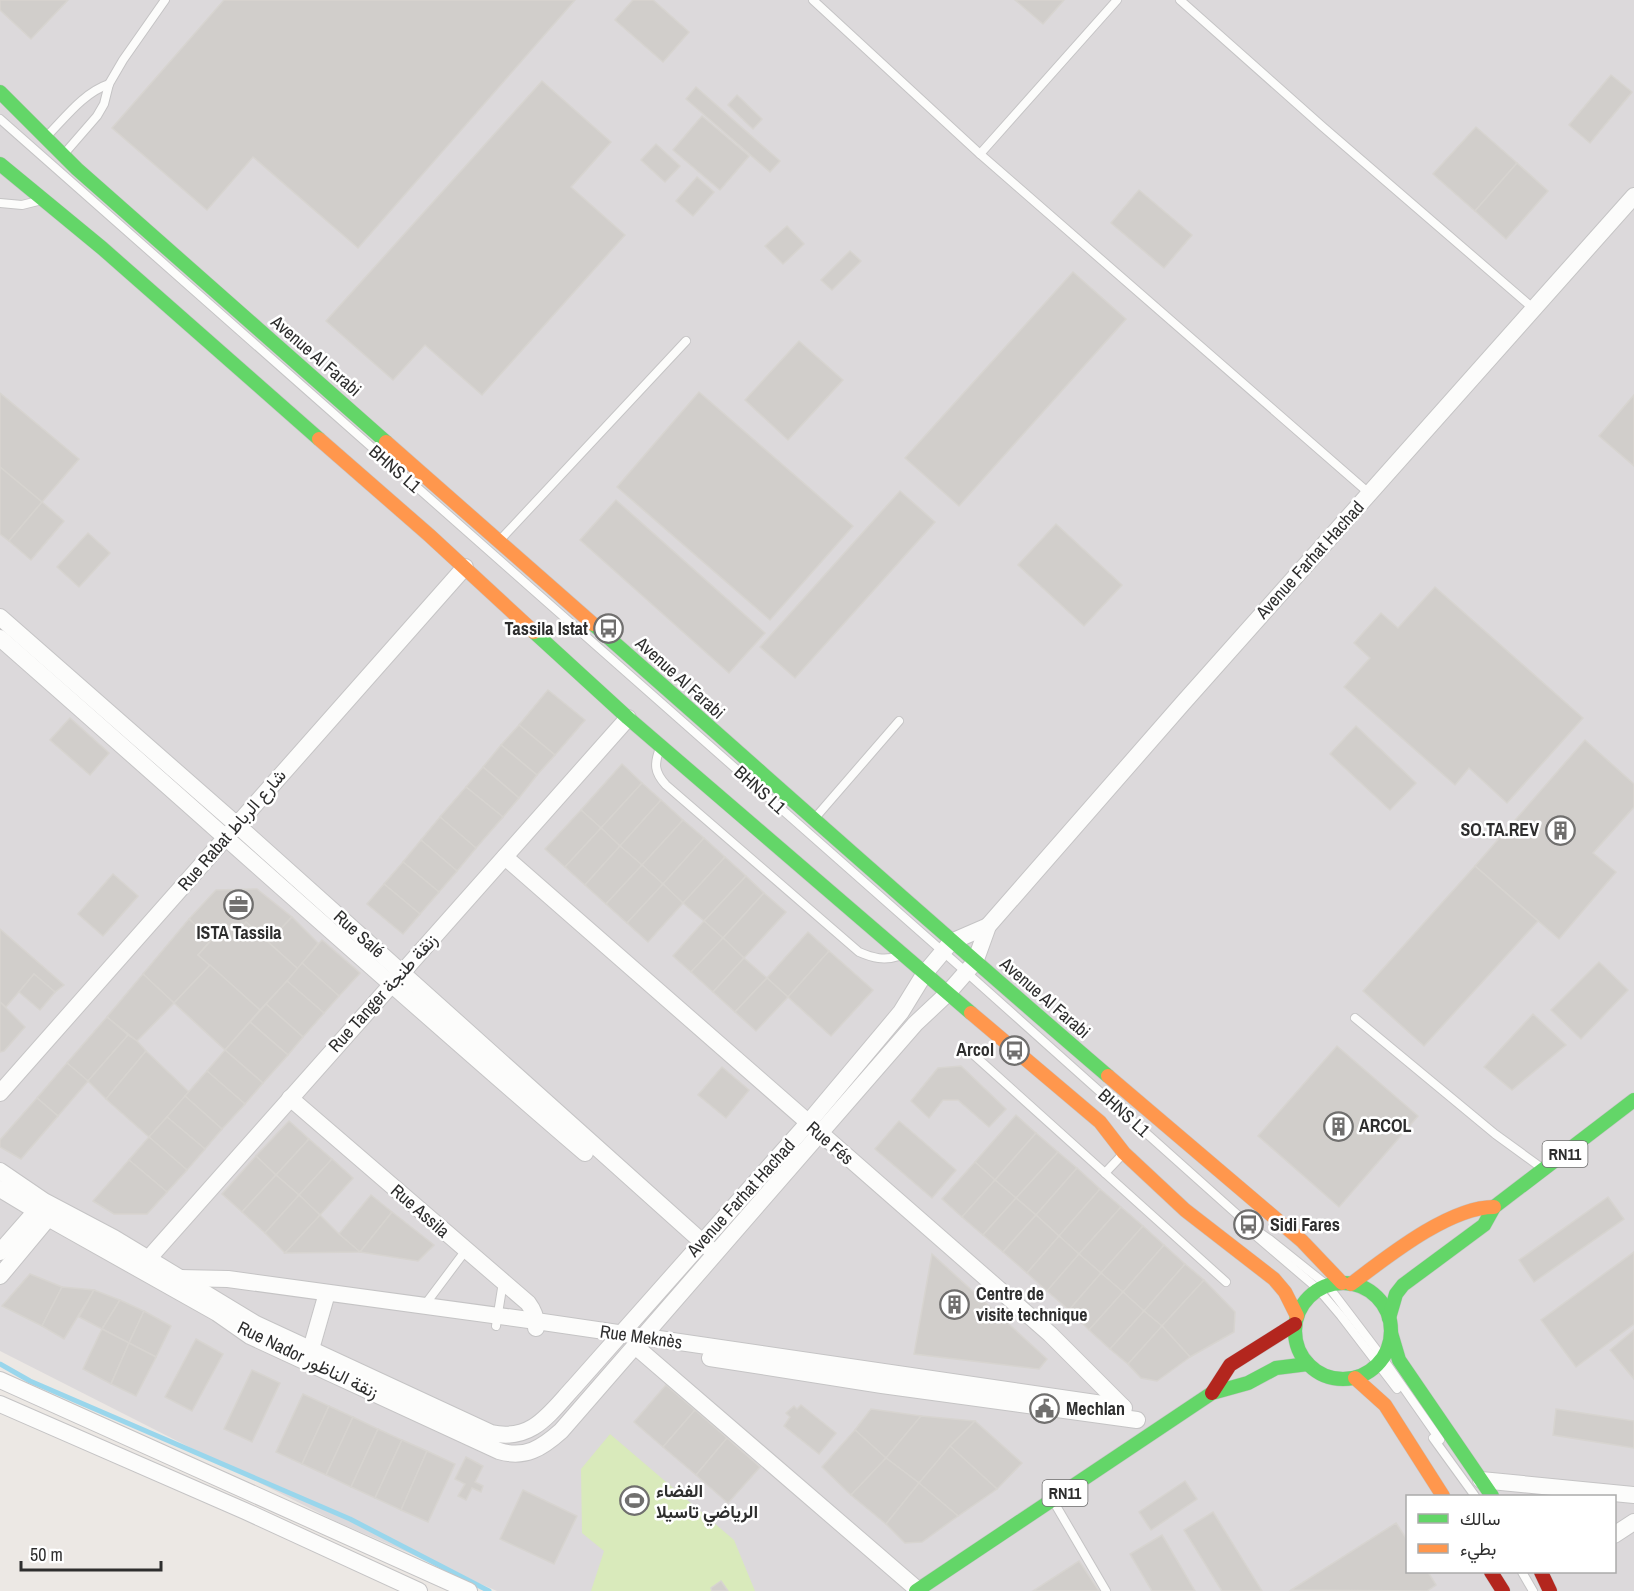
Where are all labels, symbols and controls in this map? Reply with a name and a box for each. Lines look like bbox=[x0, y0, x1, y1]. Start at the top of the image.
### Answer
street label: Avenue Al Farabi bbox=[265, 309, 367, 402]
street label: BHNS L1 bbox=[364, 439, 427, 499]
street label: Avenue Farhat Hachad bbox=[1249, 495, 1369, 625]
bus stop icon: Tassila Istat bbox=[593, 613, 625, 645]
place label: Tassila Istat bbox=[505, 616, 588, 641]
street label: Avenue Al Farabi bbox=[630, 630, 730, 724]
street label: BHNS L1 bbox=[729, 760, 792, 820]
street label: Rue Rabat شارع الرباط bbox=[172, 763, 292, 896]
building icon: SO.TA.REV bbox=[1544, 814, 1576, 846]
place label: SO.TA.REV bbox=[1461, 817, 1539, 842]
office icon: ISTA Tassila bbox=[223, 888, 255, 920]
street label: Rue Salé bbox=[328, 904, 390, 963]
place label: ISTA Tassila bbox=[196, 920, 282, 945]
street label: Rue Tanger زنقة طنجة bbox=[322, 928, 443, 1058]
street label: Avenue Al Farabi bbox=[994, 951, 1096, 1044]
bus stop icon: Arcol bbox=[999, 1034, 1031, 1066]
place label: Arcol bbox=[956, 1037, 994, 1062]
street label: BHNS L1 bbox=[1093, 1083, 1156, 1143]
building icon: ARCOL bbox=[1322, 1110, 1354, 1142]
place label: ARCOL bbox=[1359, 1113, 1411, 1138]
street label: Rue Fés bbox=[801, 1115, 859, 1170]
street label: Avenue Farhat Hachad bbox=[680, 1133, 800, 1263]
road number: RN11 bbox=[1542, 1141, 1588, 1167]
street label: Rue Assila bbox=[386, 1178, 455, 1243]
bus stop icon: Sidi Fares bbox=[1233, 1209, 1265, 1241]
place label: Sidi Fares bbox=[1270, 1212, 1340, 1237]
place label: Centre de visite technique bbox=[976, 1281, 1088, 1327]
building icon: Centre de visite technique bbox=[939, 1288, 971, 1320]
street label: Rue Nador زنقة الناظور bbox=[234, 1315, 383, 1405]
street label: Rue Meknès bbox=[598, 1318, 684, 1355]
public building icon: Mechlan bbox=[1029, 1393, 1061, 1425]
place label: Mechlan bbox=[1066, 1396, 1125, 1421]
place label: الفضاء الرياضي تاسيلا bbox=[656, 1478, 758, 1527]
road number: RN11 bbox=[1042, 1480, 1088, 1506]
sports icon: الفضاء الرياضي تاسيلا bbox=[619, 1485, 651, 1517]
legend bbox=[1406, 1495, 1616, 1573]
text: سالك bbox=[1460, 1506, 1500, 1531]
scale bar bbox=[21, 1534, 160, 1572]
text: بطيء bbox=[1460, 1536, 1496, 1564]
text: 50 m bbox=[30, 1542, 63, 1567]

